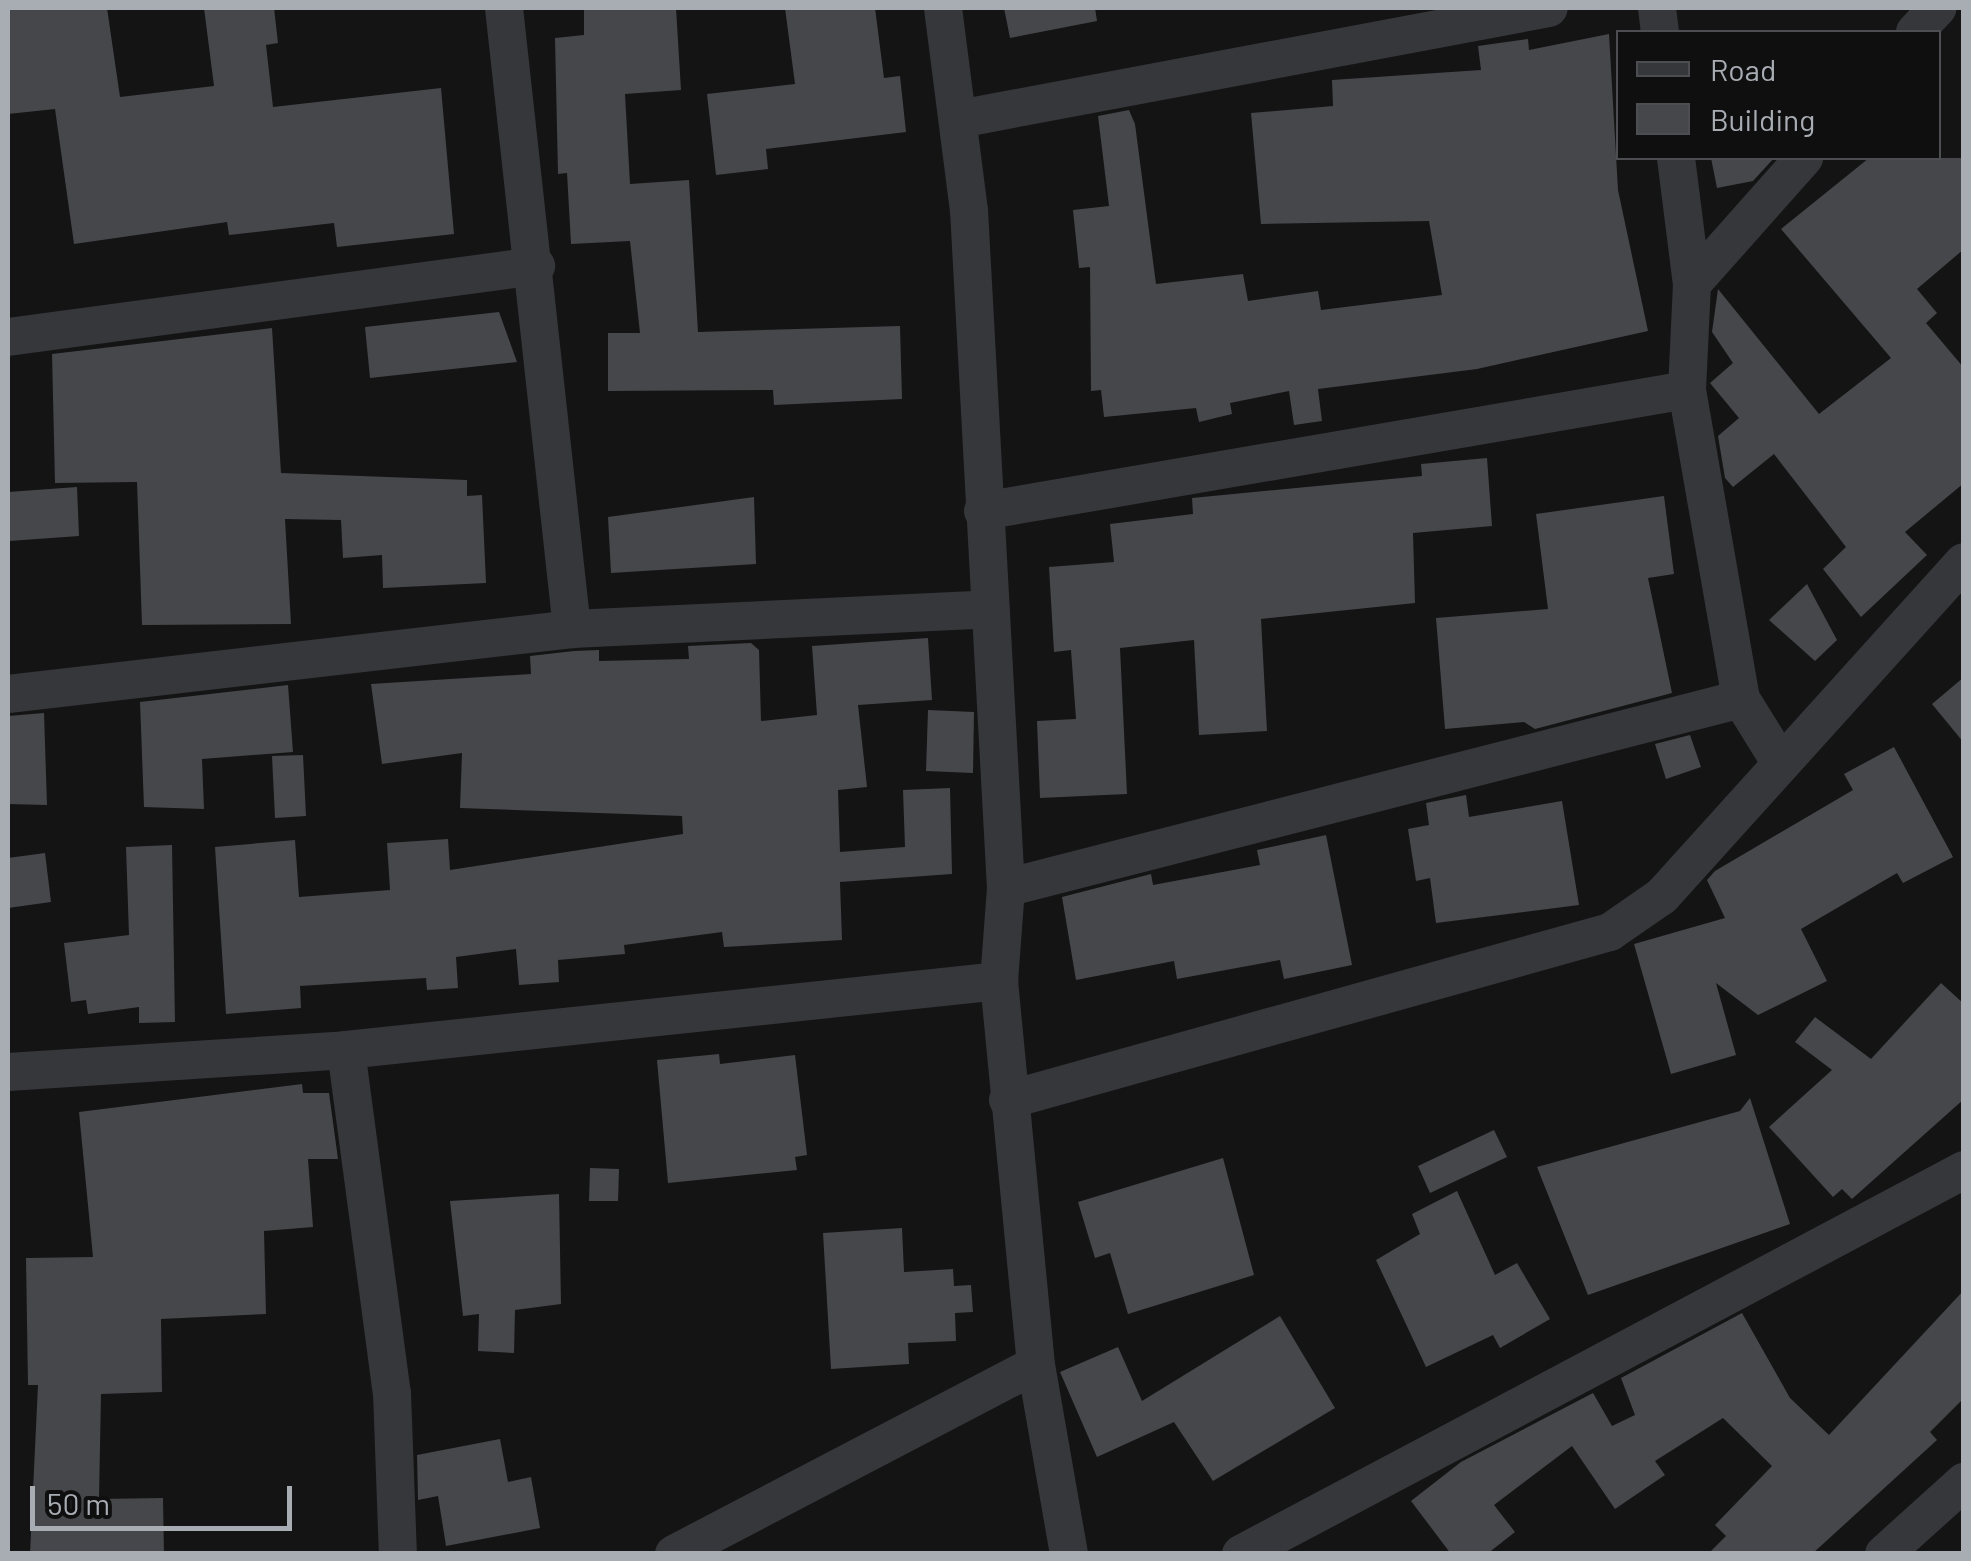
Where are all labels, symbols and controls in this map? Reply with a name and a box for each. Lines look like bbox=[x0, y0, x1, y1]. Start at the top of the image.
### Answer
legend bbox=[1616, 30, 1941, 160]
text: Road bbox=[1710, 51, 1776, 87]
text: Building bbox=[1710, 101, 1815, 137]
scale bar bbox=[35, 1466, 298, 1528]
text: 50 m bbox=[47, 1485, 110, 1521]

